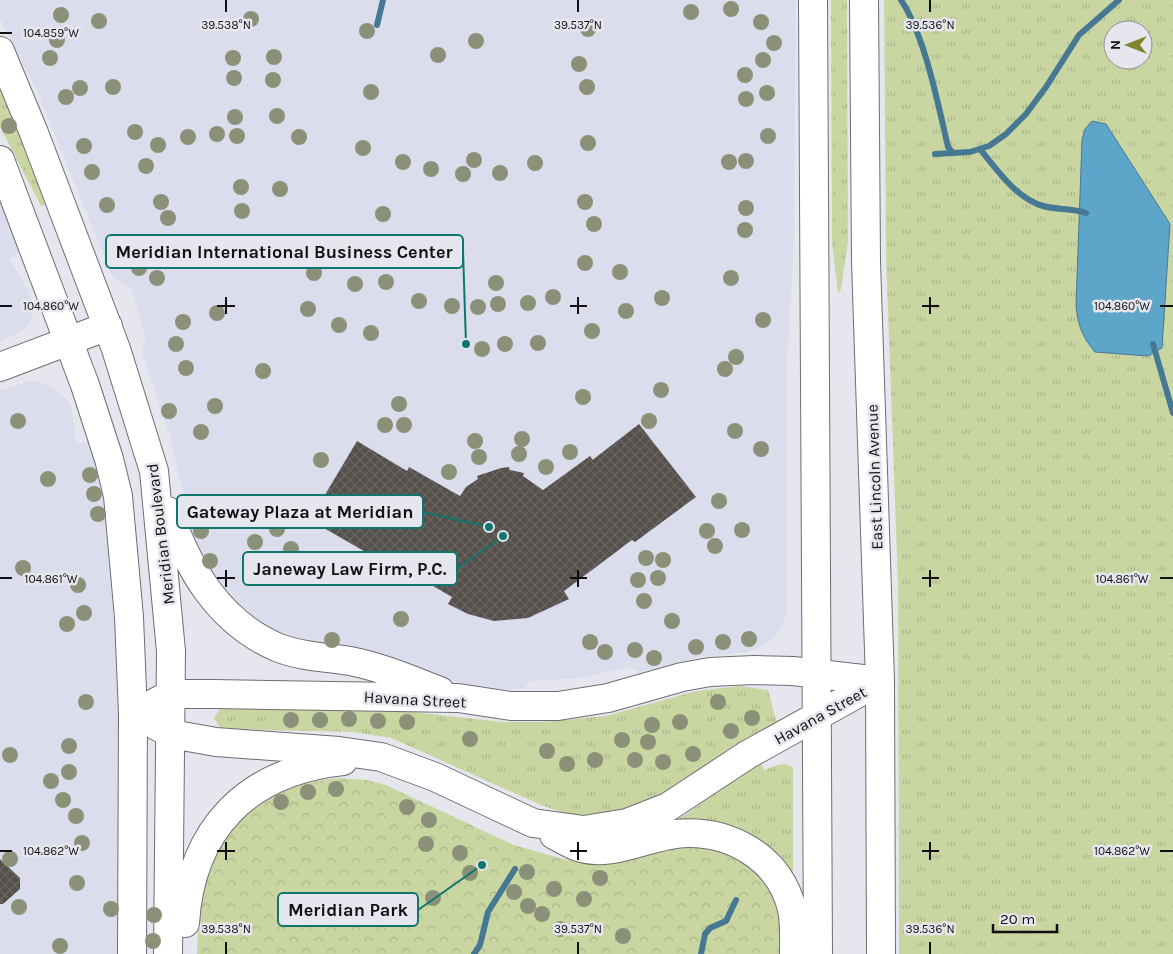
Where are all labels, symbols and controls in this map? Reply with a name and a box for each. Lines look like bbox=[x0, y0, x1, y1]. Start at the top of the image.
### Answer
text: 39.538°N bbox=[201, 18, 251, 32]
text: 39.537°N bbox=[554, 18, 602, 32]
text: 39.536°N bbox=[905, 18, 955, 32]
north arrow bbox=[1103, 20, 1153, 70]
text: 104.859°W bbox=[23, 26, 79, 40]
text: N bbox=[1107, 40, 1124, 50]
callout: Meridian International Business Center bbox=[106, 235, 463, 268]
text: Meridian International Business Center bbox=[115, 241, 453, 263]
text: 104.860°W bbox=[23, 299, 79, 313]
text: 104.860°W bbox=[1094, 299, 1150, 313]
street label: East Lincoln Avenue bbox=[862, 404, 887, 550]
street label: Meridian Boulevard bbox=[142, 462, 179, 606]
callout: Gateway Plaza at Meridian bbox=[177, 495, 423, 528]
text: Gateway Plaza at Meridian bbox=[187, 501, 413, 523]
callout: Janeway Law Firm, P.C. bbox=[243, 552, 457, 585]
text: Janeway Law Firm, P.C. bbox=[253, 558, 447, 580]
text: 104.861°W bbox=[25, 572, 78, 586]
text: 104.861°W bbox=[1096, 572, 1149, 586]
street label: Havana Street bbox=[771, 682, 870, 749]
street label: Havana Street bbox=[363, 687, 467, 712]
text: 104.862°W bbox=[23, 844, 79, 858]
text: 104.862°W bbox=[1094, 844, 1150, 858]
callout: Meridian Park bbox=[278, 893, 418, 926]
text: Meridian Park bbox=[288, 899, 408, 921]
scale bar bbox=[993, 902, 1057, 934]
text: 20 m bbox=[1000, 910, 1035, 928]
text: 39.538°N bbox=[201, 922, 251, 936]
text: 39.537°N bbox=[554, 922, 602, 936]
text: 39.536°N bbox=[905, 922, 955, 936]

